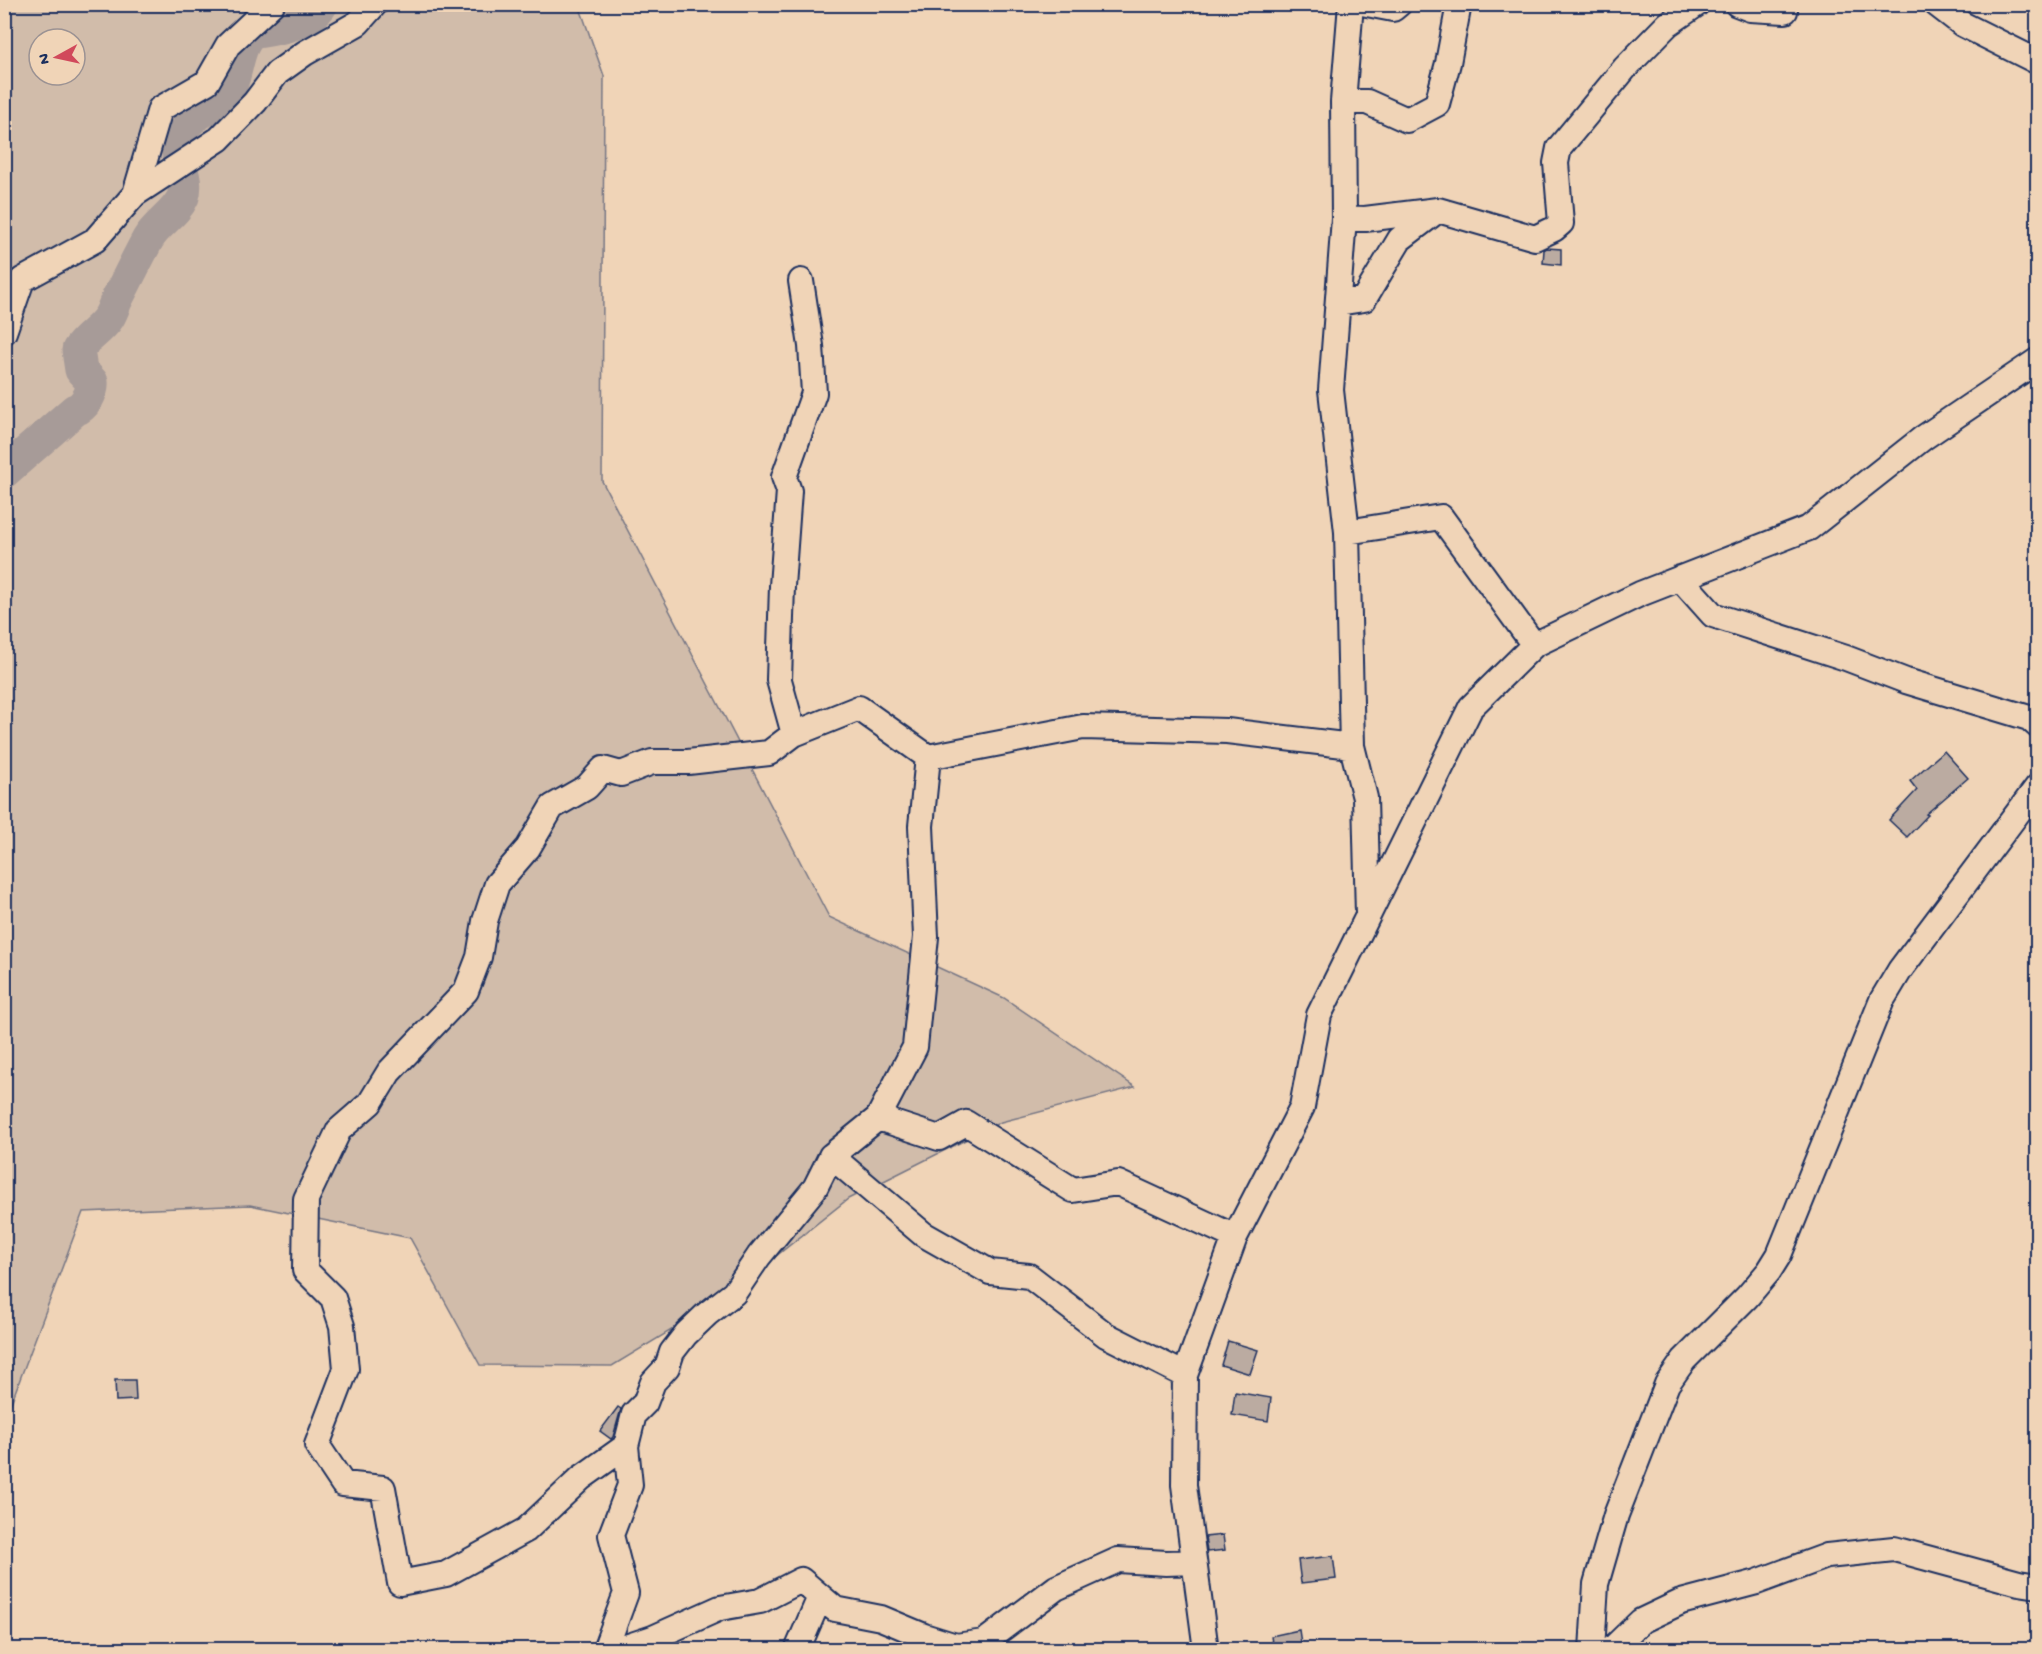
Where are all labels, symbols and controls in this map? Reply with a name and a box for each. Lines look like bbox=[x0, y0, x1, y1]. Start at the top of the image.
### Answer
north arrow bbox=[27, 27, 87, 87]
text: N bbox=[35, 52, 56, 65]

